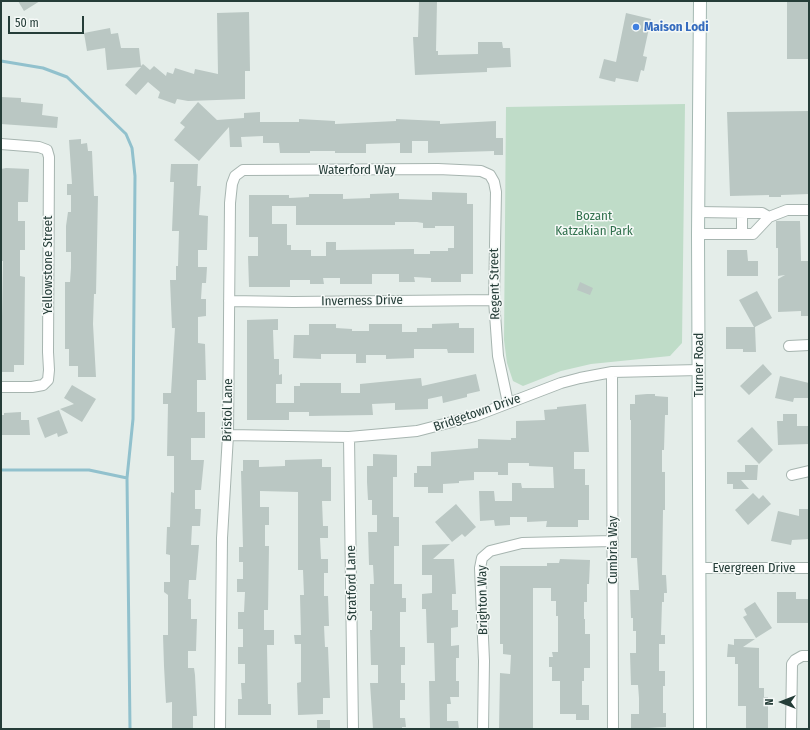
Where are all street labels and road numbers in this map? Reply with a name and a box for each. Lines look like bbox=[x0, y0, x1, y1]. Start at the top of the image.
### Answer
street label: Waterford Way bbox=[319, 162, 395, 178]
street label: Yellowstone Street bbox=[40, 215, 56, 315]
street label: Regent Street bbox=[487, 248, 503, 320]
street label: Inverness Drive bbox=[321, 292, 403, 310]
street label: Turner Road bbox=[691, 333, 707, 397]
street label: Bristol Lane bbox=[220, 378, 236, 442]
street label: Bridgetown Drive bbox=[431, 391, 523, 435]
street label: Cumbria Way bbox=[605, 516, 621, 584]
street label: Stratford Lane bbox=[344, 545, 360, 621]
street label: Evergreen Drive bbox=[713, 560, 795, 576]
street label: Brighton Way bbox=[475, 565, 491, 635]

